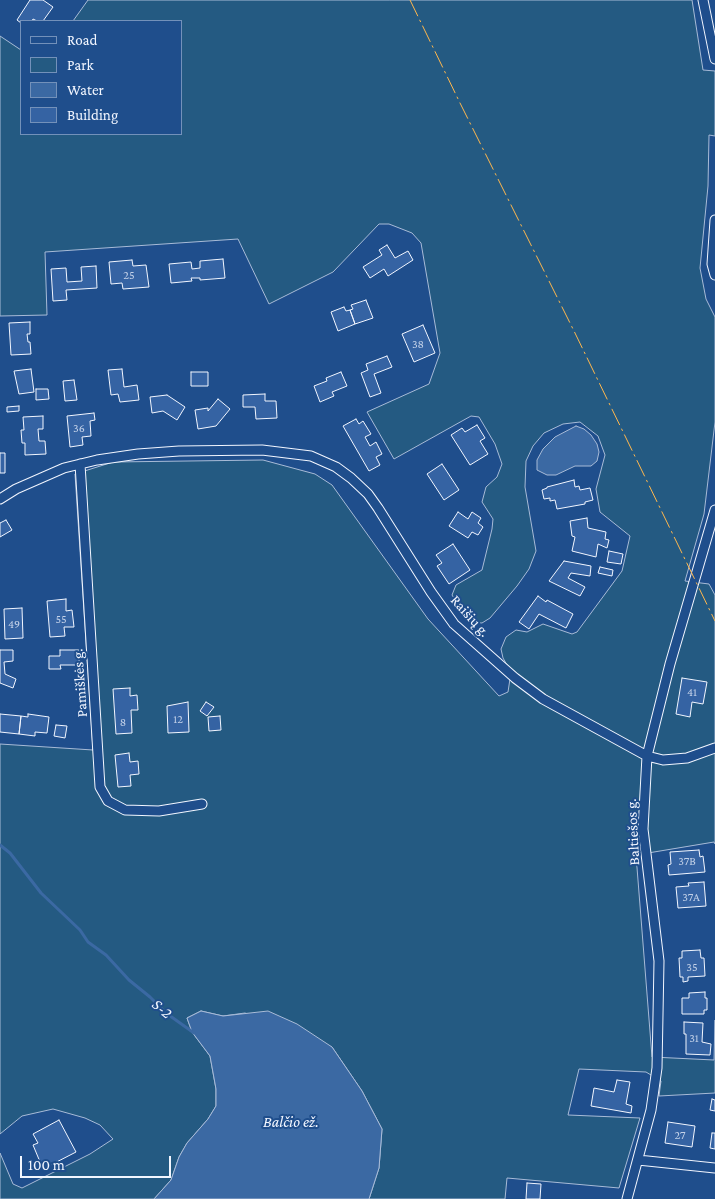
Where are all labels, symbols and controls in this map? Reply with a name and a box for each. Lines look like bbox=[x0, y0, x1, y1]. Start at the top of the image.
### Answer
legend bbox=[20, 20, 182, 135]
text: Road bbox=[67, 32, 97, 48]
text: Park bbox=[67, 57, 94, 73]
text: Water bbox=[67, 82, 104, 98]
text: Building bbox=[67, 107, 118, 123]
house number: 25 bbox=[123, 268, 135, 282]
house number: 38 bbox=[412, 337, 424, 351]
house number: 36 bbox=[73, 421, 85, 435]
street label: Raišių g. bbox=[447, 591, 493, 641]
house number: 55 bbox=[55, 612, 67, 626]
house number: 49 bbox=[8, 617, 20, 631]
street label: Pamiškės g. bbox=[69, 648, 91, 718]
house number: 41 bbox=[687, 685, 697, 699]
house number: 12 bbox=[173, 712, 183, 726]
house number: 8 bbox=[120, 715, 126, 729]
street label: Baltiešos g. bbox=[622, 798, 644, 866]
house number: 37B bbox=[678, 854, 696, 868]
house number: 37A bbox=[682, 890, 700, 904]
house number: 35 bbox=[686, 960, 698, 974]
water label: S-2 bbox=[148, 995, 176, 1023]
house number: 31 bbox=[689, 1031, 699, 1045]
water label: Balčio ež. bbox=[263, 1112, 319, 1132]
house number: 27 bbox=[674, 1128, 686, 1142]
scale bar bbox=[22, 1146, 174, 1178]
text: 100 m bbox=[28, 1157, 65, 1173]

